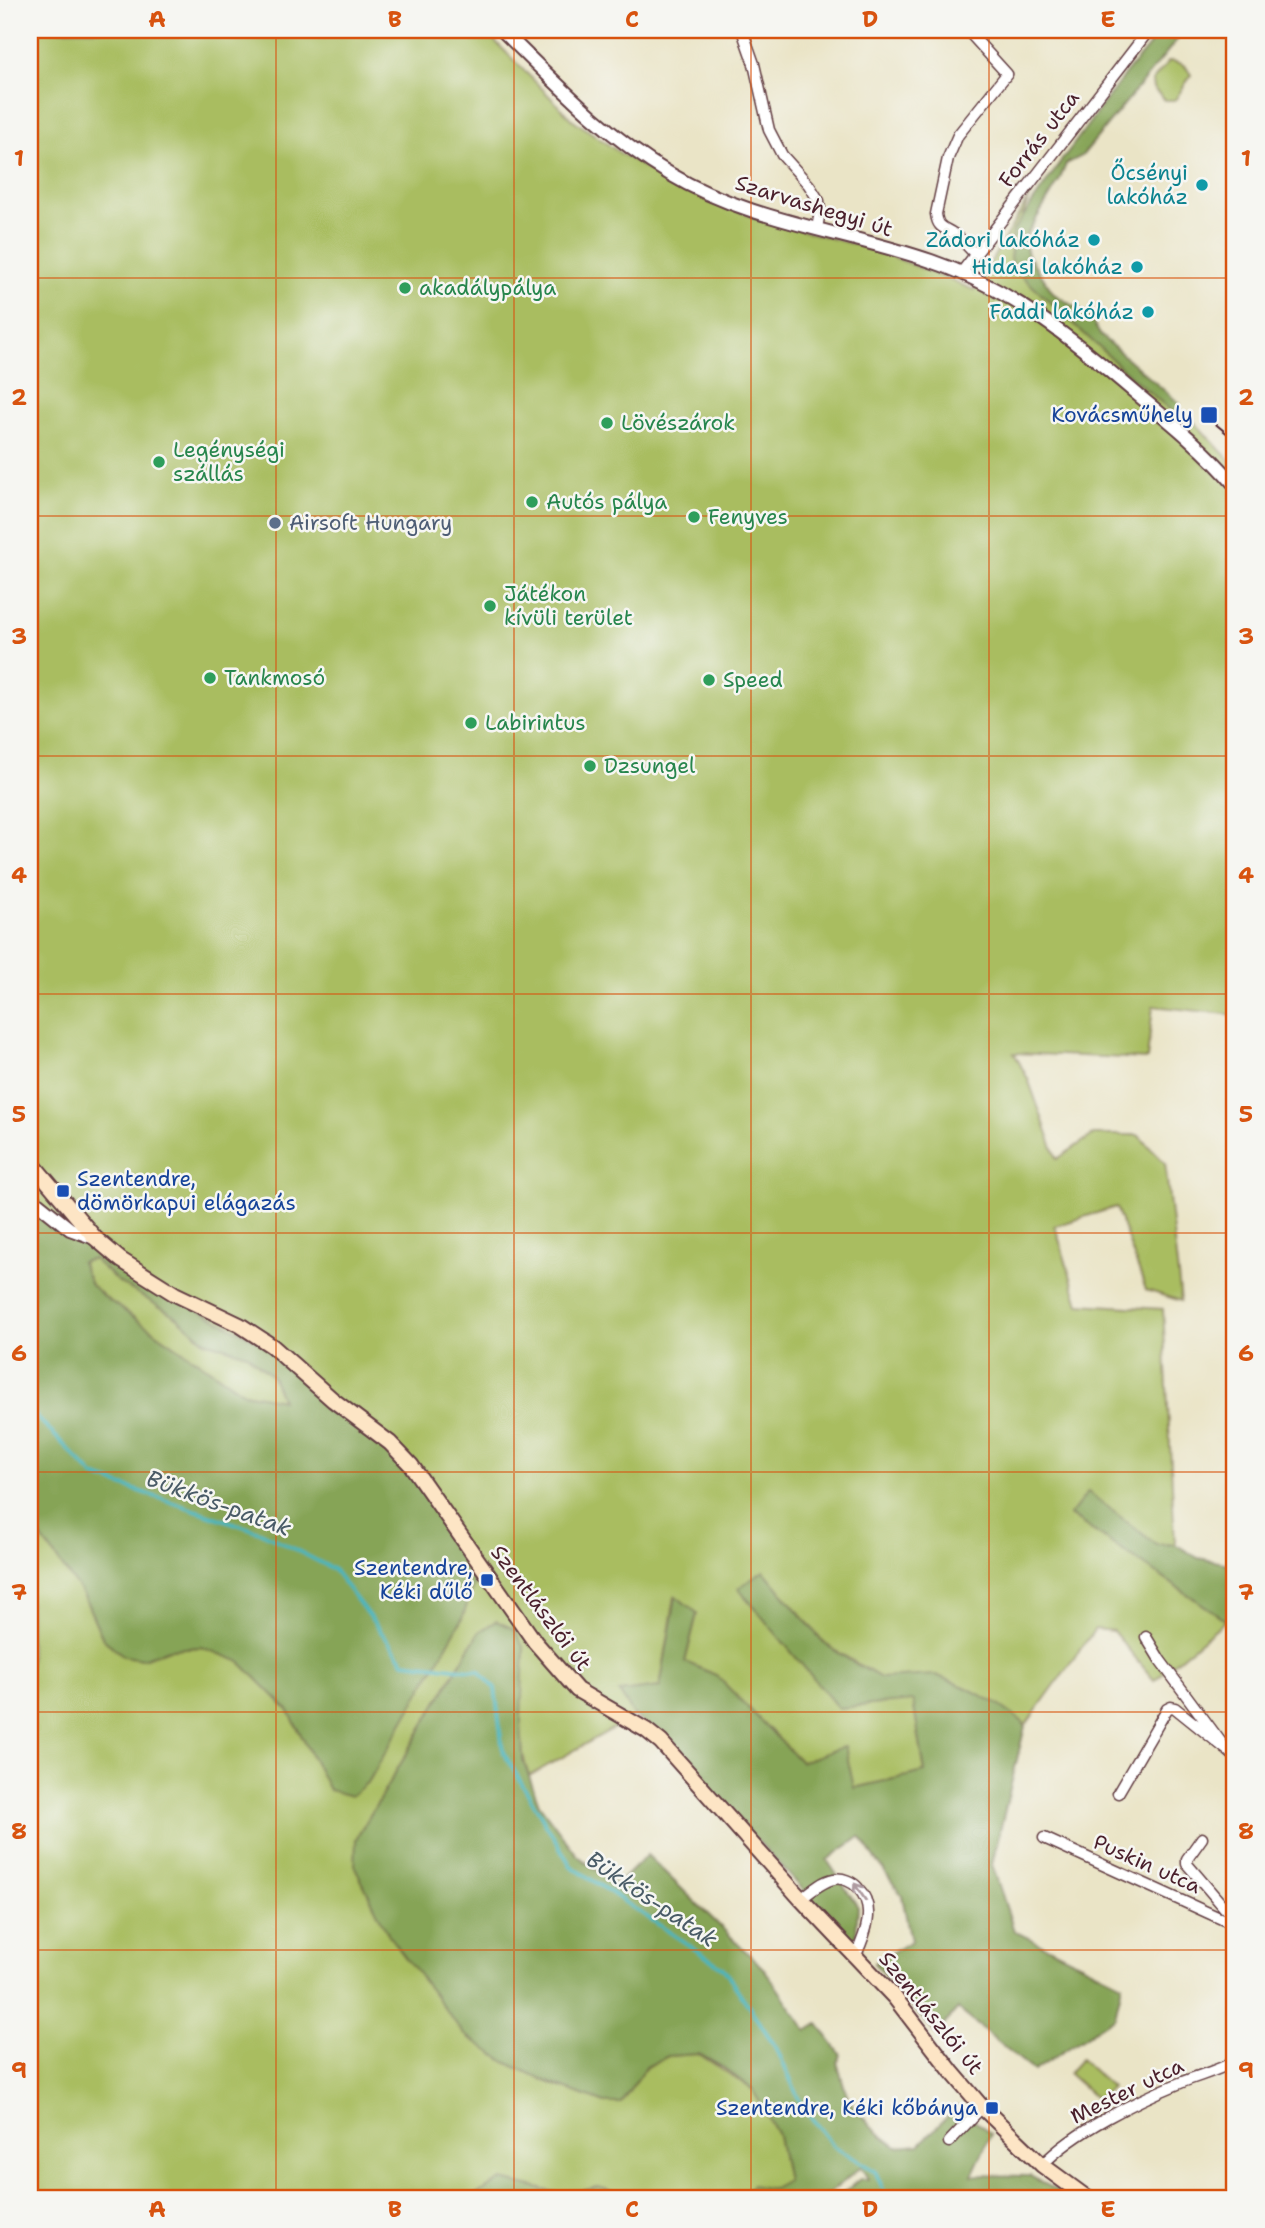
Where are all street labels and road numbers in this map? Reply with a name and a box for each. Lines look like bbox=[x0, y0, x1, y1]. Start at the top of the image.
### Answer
street label: Forrás utca bbox=[992, 85, 1086, 193]
street label: Szarvashegyi út bbox=[732, 169, 896, 243]
street label: Szentlászlói út bbox=[484, 1539, 598, 1677]
street label: Puskin utca bbox=[1089, 1828, 1205, 1900]
street label: Szentlászlói út bbox=[873, 1946, 989, 2080]
street label: Mester utca bbox=[1066, 2052, 1188, 2130]

